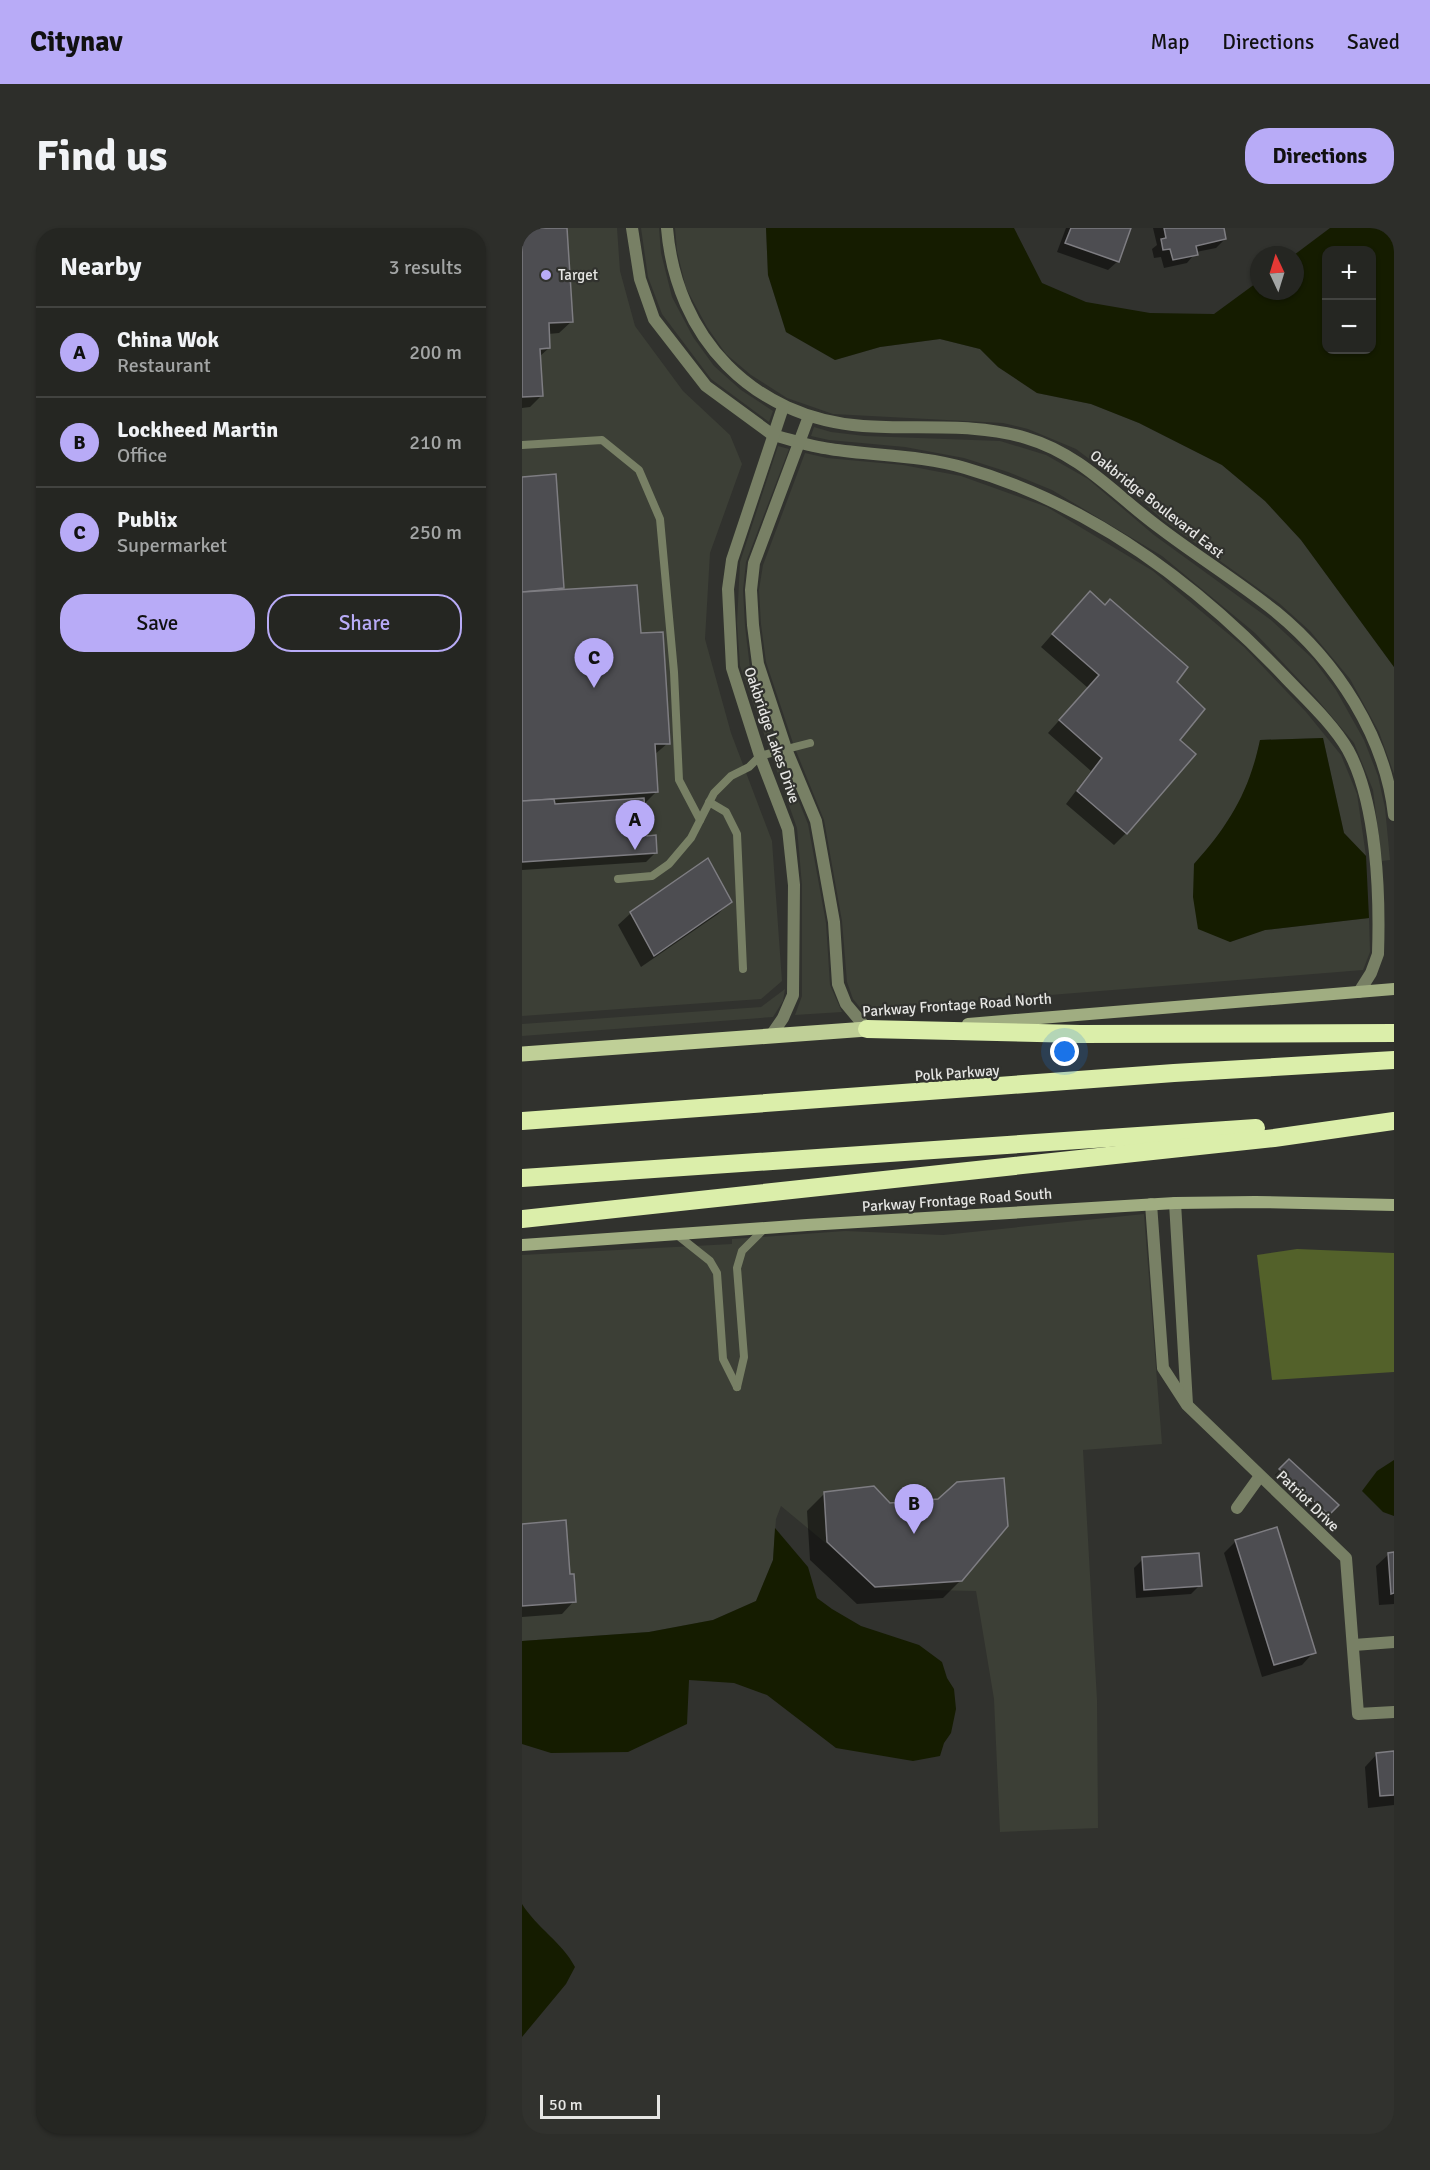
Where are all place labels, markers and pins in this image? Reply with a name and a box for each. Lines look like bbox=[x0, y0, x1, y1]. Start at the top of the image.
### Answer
place label: Target bbox=[558, 266, 598, 284]
marker: Target bbox=[539, 268, 553, 282]
pin: C bbox=[574, 638, 614, 688]
pin: A bbox=[616, 800, 654, 850]
pin: B bbox=[894, 1484, 934, 1534]

